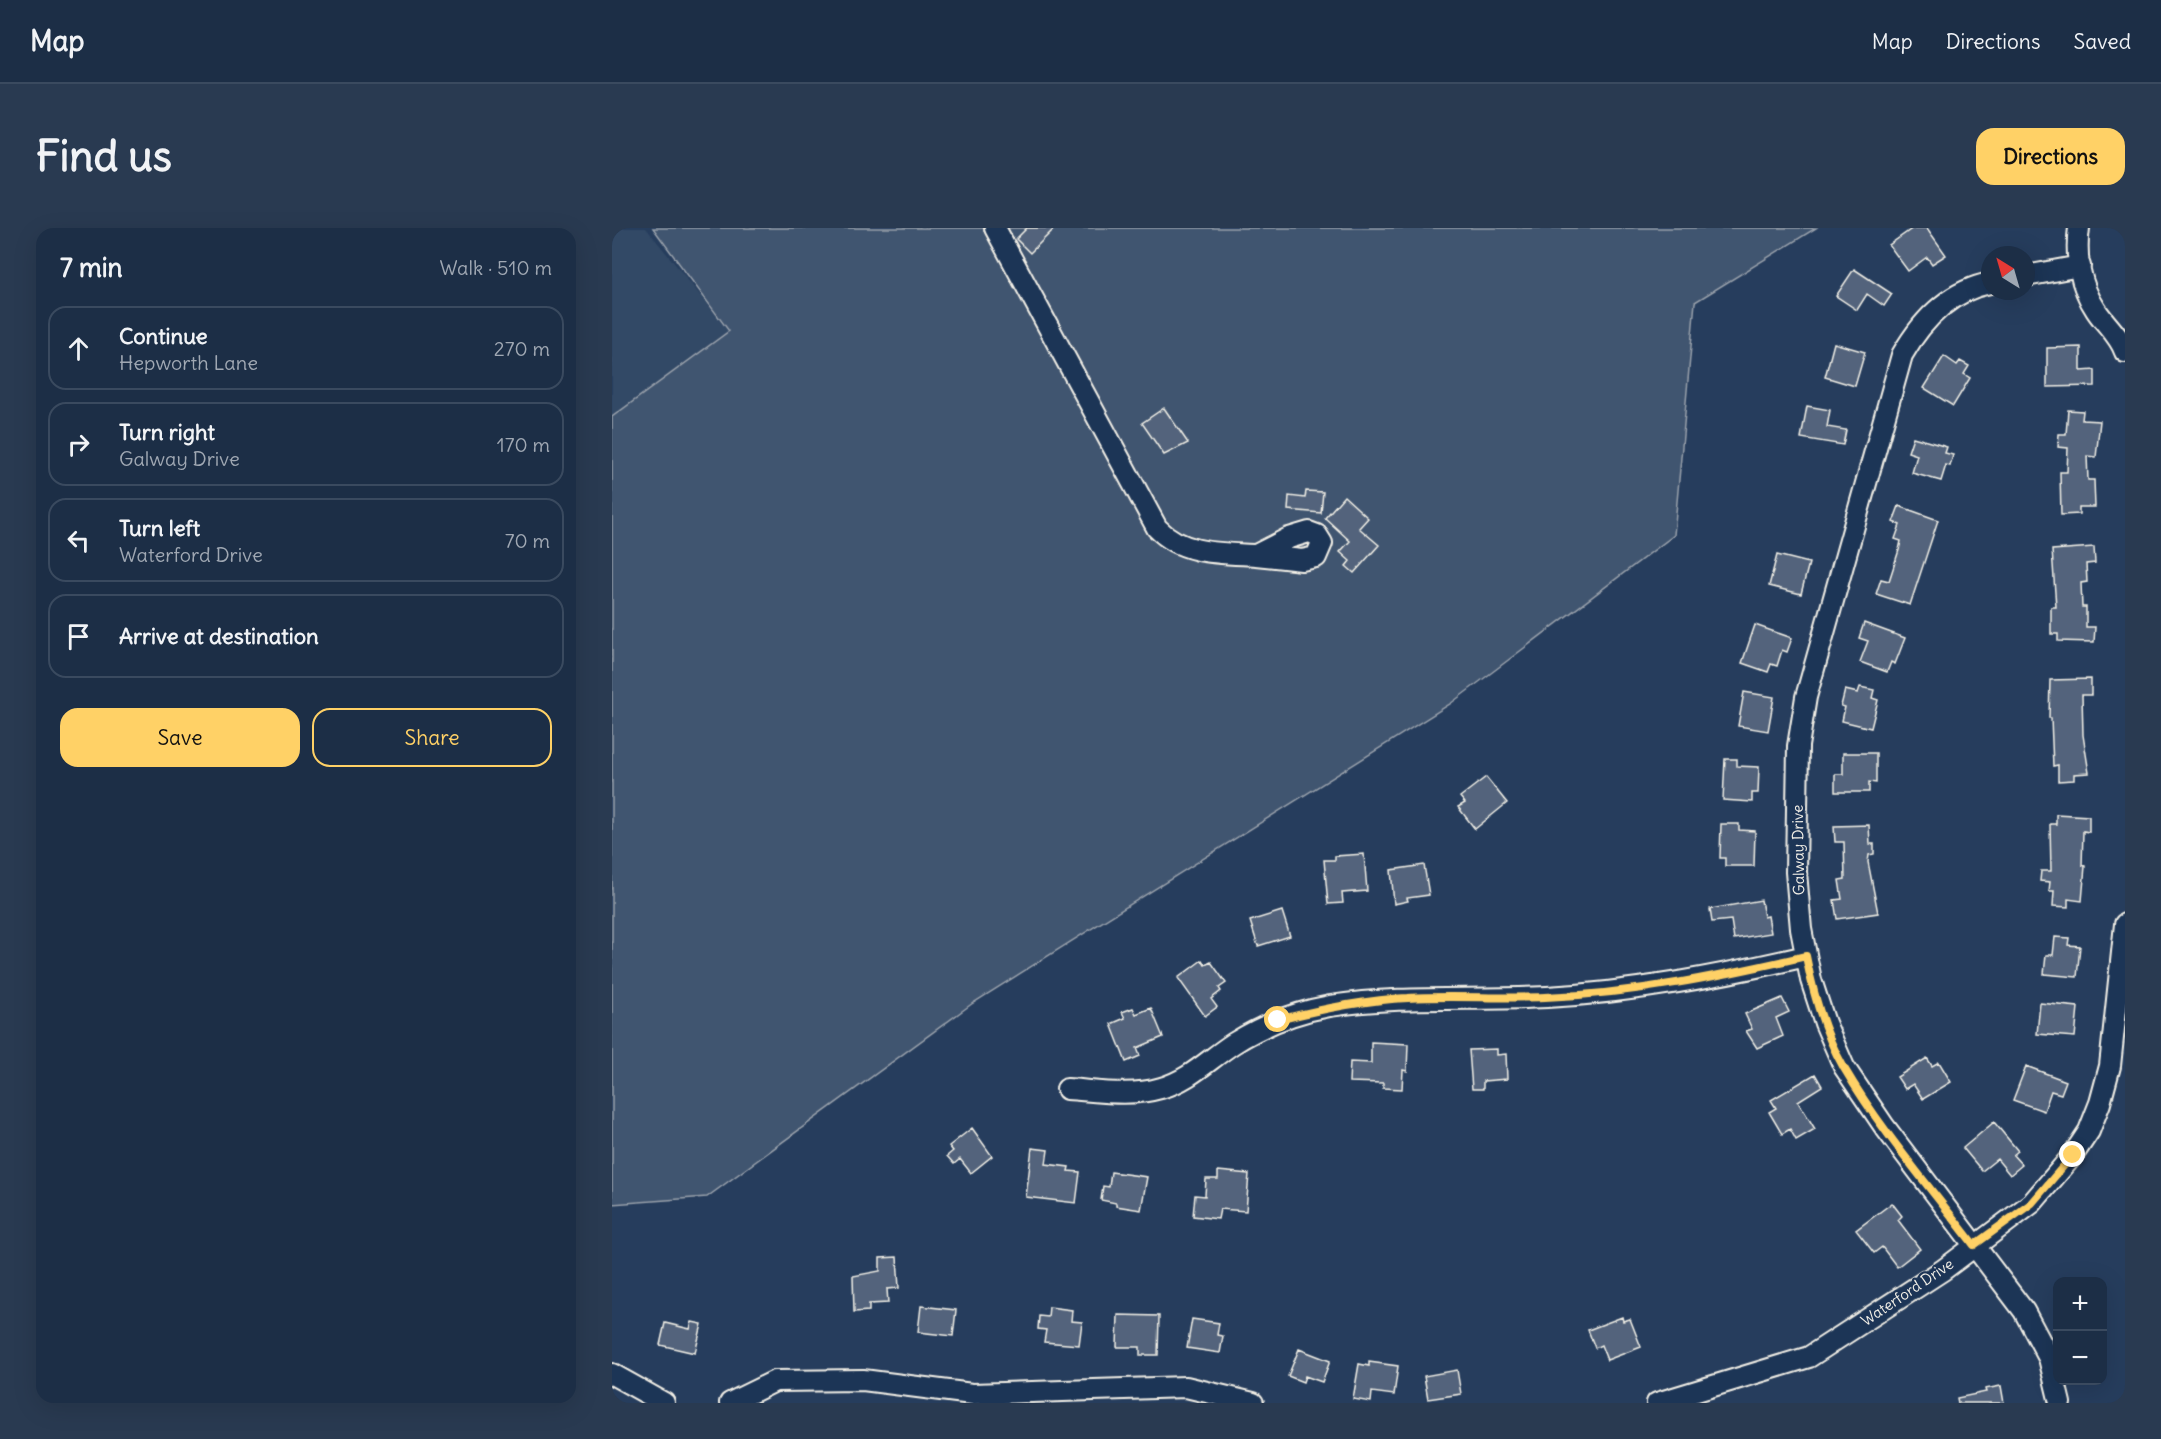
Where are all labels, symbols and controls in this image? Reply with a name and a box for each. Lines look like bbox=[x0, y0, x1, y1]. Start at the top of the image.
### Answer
text: Map bbox=[30, 23, 84, 59]
text: Map bbox=[1872, 28, 1913, 55]
text: Directions bbox=[1946, 28, 2040, 55]
text: Saved bbox=[2073, 28, 2131, 55]
button: Directions bbox=[1976, 128, 2125, 185]
text: Find us bbox=[36, 130, 172, 182]
north arrow bbox=[1981, 246, 2035, 300]
text: 7 min bbox=[60, 251, 123, 284]
text: Walk · 510 m bbox=[440, 255, 552, 280]
text: Continue bbox=[119, 322, 208, 350]
icon: ahead bbox=[62, 332, 95, 365]
text: 270 m bbox=[494, 336, 550, 361]
text: Hepworth Lane bbox=[119, 350, 258, 375]
text: Turn right bbox=[119, 418, 215, 446]
icon: right bbox=[62, 428, 95, 461]
text: 170 m bbox=[497, 432, 550, 457]
text: Galway Drive bbox=[119, 446, 240, 471]
text: Turn left bbox=[119, 514, 200, 542]
icon: left bbox=[62, 524, 95, 557]
text: 70 m bbox=[505, 528, 550, 553]
text: Waterford Drive bbox=[119, 542, 263, 567]
icon: arrive bbox=[62, 620, 95, 653]
text: Arrive at destination bbox=[119, 622, 319, 650]
button: Save bbox=[60, 708, 300, 767]
button: Share bbox=[312, 708, 552, 767]
street label: Galway Drive bbox=[1788, 805, 1808, 895]
route start bbox=[1264, 1006, 1290, 1032]
route end bbox=[2059, 1141, 2085, 1167]
street label: Waterford Drive bbox=[1857, 1254, 1957, 1330]
map controls bbox=[2053, 1277, 2107, 1385]
button: + bbox=[2053, 1277, 2107, 1331]
button: − bbox=[2053, 1331, 2107, 1385]

